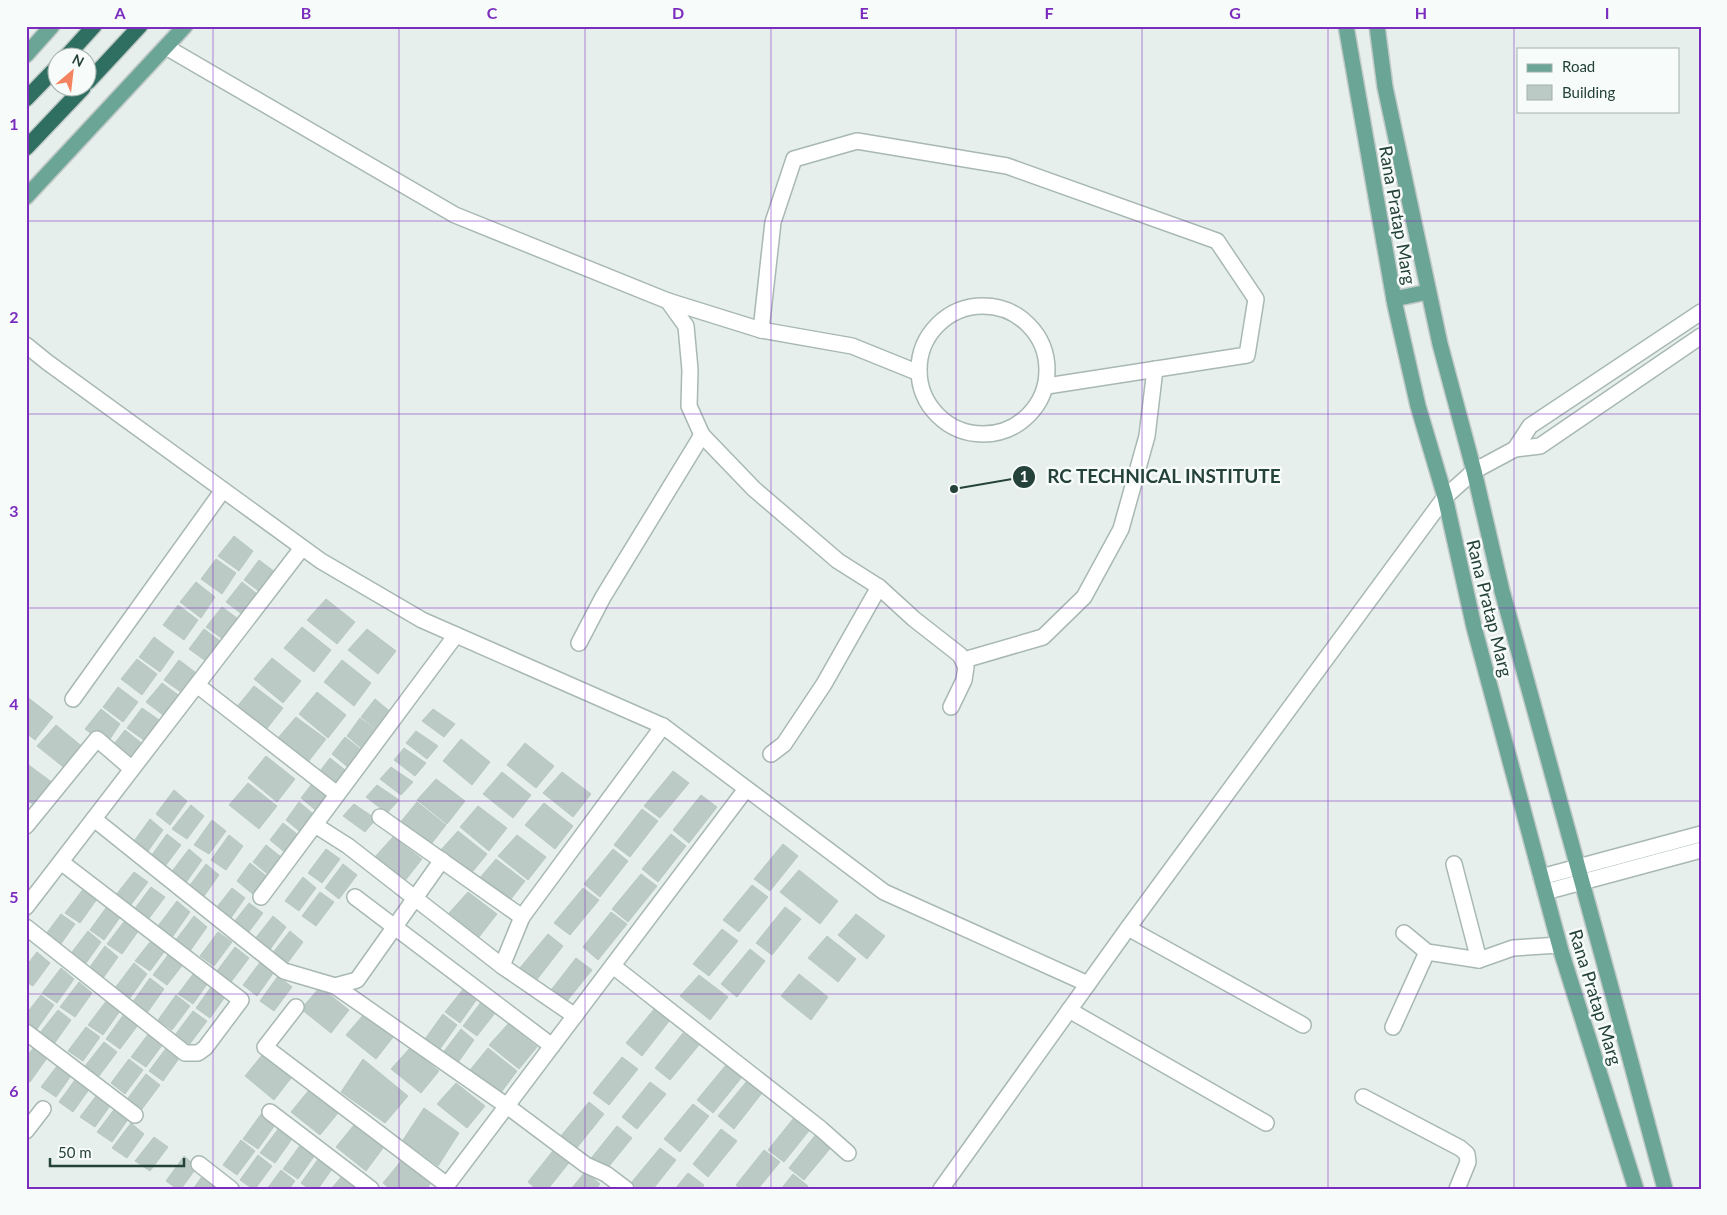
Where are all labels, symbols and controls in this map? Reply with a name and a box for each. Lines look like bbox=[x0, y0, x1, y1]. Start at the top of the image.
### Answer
text: A bbox=[113, 3, 126, 22]
text: B bbox=[301, 3, 311, 22]
text: C bbox=[487, 3, 498, 22]
text: D bbox=[672, 3, 684, 22]
text: E bbox=[859, 3, 869, 22]
text: F bbox=[1044, 3, 1054, 22]
text: G bbox=[1229, 3, 1241, 22]
text: H bbox=[1415, 3, 1427, 22]
text: I bbox=[1605, 3, 1609, 22]
north arrow bbox=[48, 48, 98, 98]
legend bbox=[1517, 48, 1680, 112]
text: N bbox=[70, 50, 87, 70]
text: Road bbox=[1562, 57, 1595, 75]
text: Building bbox=[1562, 83, 1615, 101]
text: 1 bbox=[9, 114, 19, 133]
street label: Rana Pratap Marg bbox=[1375, 144, 1421, 286]
text: 2 bbox=[9, 307, 19, 326]
callout: RC TECHNICAL INSTITUTE bbox=[1011, 460, 1291, 494]
text: RC TECHNICAL INSTITUTE bbox=[1047, 464, 1281, 487]
text: 1 bbox=[1020, 467, 1028, 485]
text: 3 bbox=[9, 501, 19, 520]
street label: Rana Pratap Marg bbox=[1462, 537, 1518, 679]
text: 4 bbox=[9, 694, 19, 713]
text: 5 bbox=[9, 887, 19, 906]
street label: Rana Pratap Marg bbox=[1565, 926, 1627, 1068]
text: 6 bbox=[9, 1081, 19, 1100]
scale bar bbox=[50, 1135, 184, 1167]
text: 50 m bbox=[58, 1143, 92, 1161]

